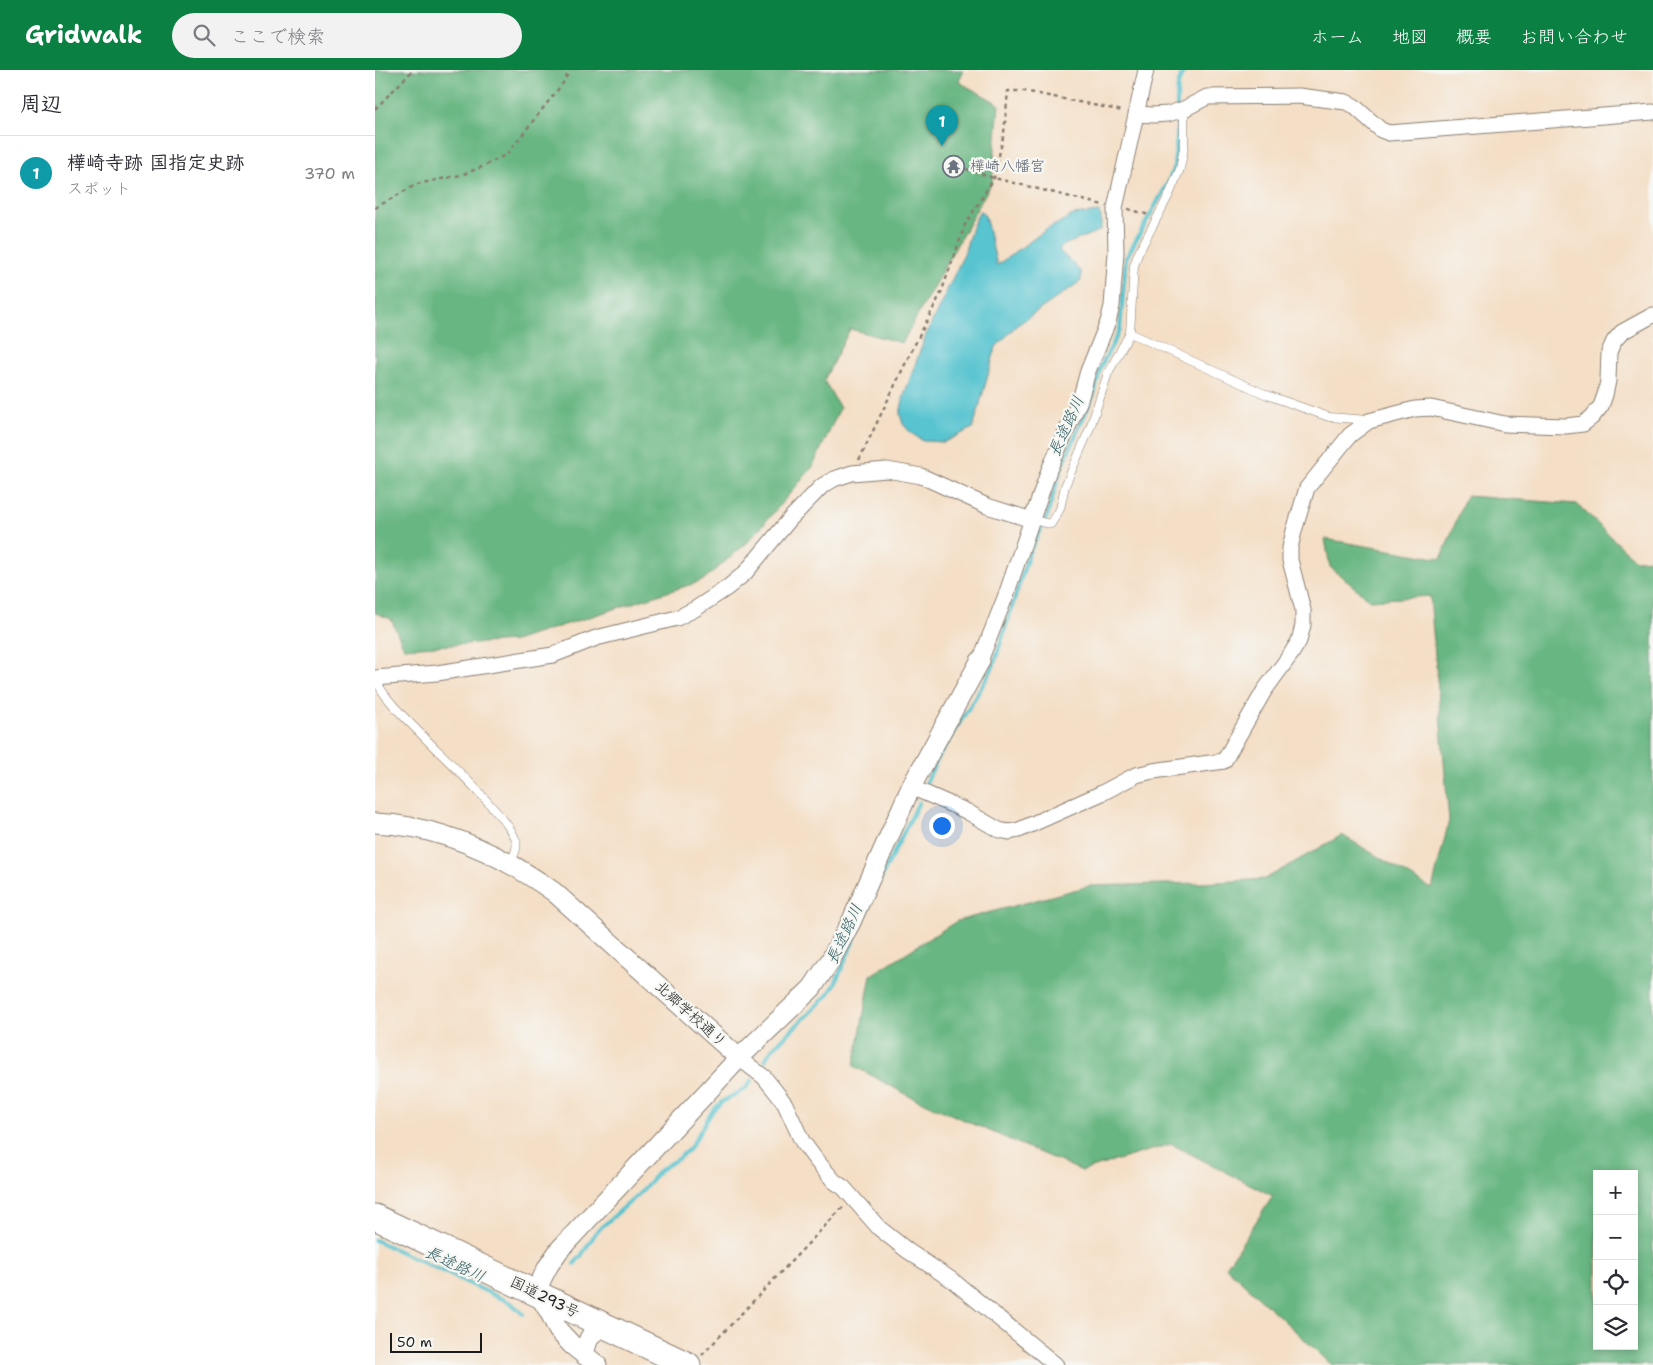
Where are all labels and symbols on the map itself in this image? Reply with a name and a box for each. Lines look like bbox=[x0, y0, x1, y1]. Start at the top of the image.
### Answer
pin: 1 bbox=[926, 105, 958, 146]
temple icon: 樺崎八幡宮 bbox=[942, 154, 966, 178]
place label: 樺崎八幡宮 bbox=[970, 156, 1045, 176]
water label: 長途路川 bbox=[1043, 392, 1089, 460]
your location bbox=[929, 813, 955, 839]
water label: 長途路川 bbox=[821, 901, 867, 967]
street label: 北郷学校通り bbox=[651, 976, 731, 1052]
water label: 長途路川 bbox=[422, 1241, 488, 1287]
street label: 国道293号 bbox=[507, 1272, 583, 1322]
scale bar bbox=[390, 1330, 483, 1353]

